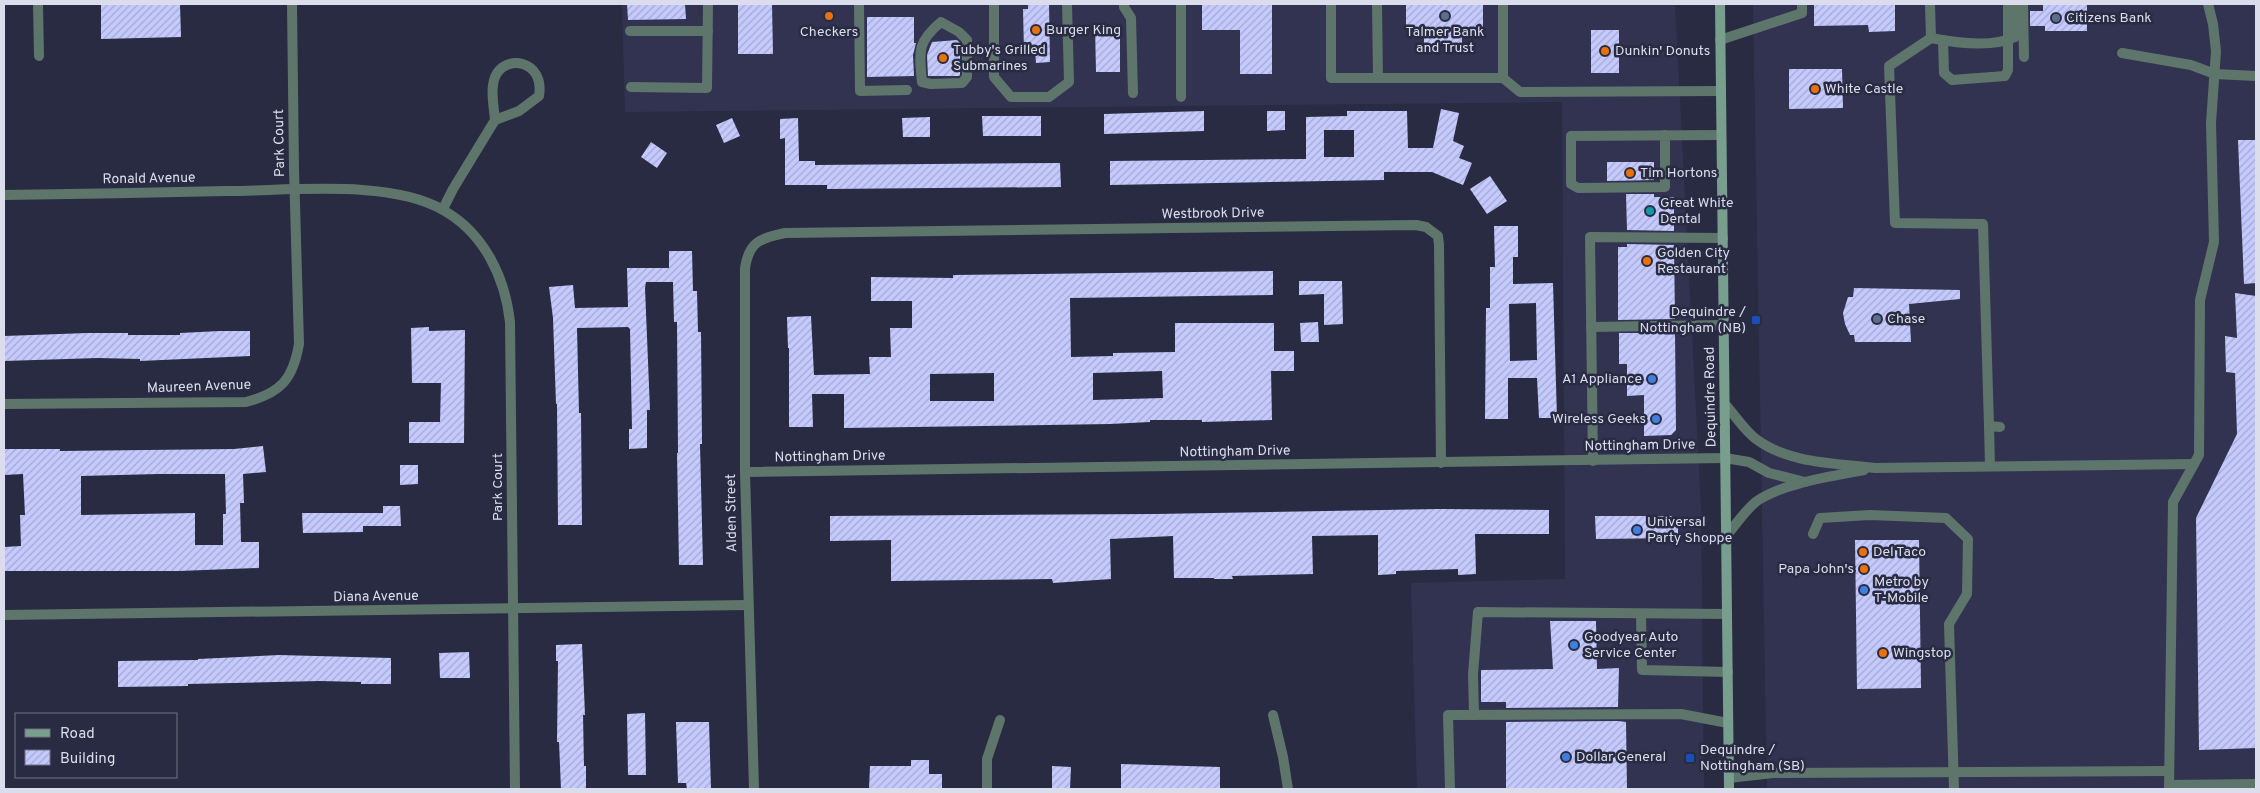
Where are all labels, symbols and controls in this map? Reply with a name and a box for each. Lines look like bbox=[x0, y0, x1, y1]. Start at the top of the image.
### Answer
marker: Checkers bbox=[823, 10, 835, 22]
marker: Talmer Bank and Trust bbox=[1439, 10, 1451, 22]
place label: Citizens Bank bbox=[2066, 10, 2152, 27]
marker: Citizens Bank bbox=[2050, 12, 2062, 24]
place label: Burger King bbox=[1046, 22, 1121, 39]
place label: Checkers bbox=[800, 24, 858, 41]
marker: Burger King bbox=[1030, 24, 1042, 36]
place label: Talmer Bank and Trust bbox=[1406, 24, 1484, 57]
place label: Tubby's Grilled Submarines bbox=[953, 42, 1046, 75]
place label: Dunkin' Donuts bbox=[1615, 43, 1710, 60]
marker: Dunkin' Donuts bbox=[1599, 45, 1611, 57]
marker: Tubby's Grilled Submarines bbox=[937, 52, 949, 64]
place label: White Castle bbox=[1825, 81, 1903, 98]
marker: White Castle bbox=[1809, 83, 1821, 95]
street label: Park Court bbox=[271, 109, 289, 177]
place label: Tim Hortons bbox=[1640, 165, 1717, 182]
marker: Tim Hortons bbox=[1624, 167, 1636, 179]
street label: Ronald Avenue bbox=[102, 170, 196, 188]
place label: Great White Dental bbox=[1660, 195, 1734, 228]
street label: Westbrook Drive bbox=[1161, 205, 1265, 223]
marker: Great White Dental bbox=[1644, 205, 1656, 217]
place label: Golden City Restaurant bbox=[1657, 245, 1730, 278]
marker: Golden City Restaurant bbox=[1641, 255, 1653, 267]
place label: Dequindre / Nottingham (NB) bbox=[1640, 304, 1746, 337]
place label: Chase bbox=[1887, 311, 1925, 328]
marker: Chase bbox=[1871, 313, 1883, 325]
marker: Dequindre / Nottingham (NB) bbox=[1750, 314, 1762, 326]
street label: Dequindre Road bbox=[1702, 346, 1720, 448]
place label: A1 Appliance bbox=[1562, 371, 1642, 388]
marker: A1 Appliance bbox=[1646, 373, 1658, 385]
street label: Maureen Avenue bbox=[147, 377, 251, 397]
place label: Wireless Geeks bbox=[1552, 411, 1646, 428]
marker: Wireless Geeks bbox=[1650, 413, 1662, 425]
street label: Nottingham Drive bbox=[1584, 437, 1696, 455]
street label: Nottingham Drive bbox=[1179, 443, 1291, 461]
street label: Nottingham Drive bbox=[774, 448, 886, 466]
street label: Park Court bbox=[490, 453, 507, 521]
street label: Alden Street bbox=[723, 474, 741, 552]
place label: Universal Party Shoppe bbox=[1647, 514, 1732, 547]
marker: Universal Party Shoppe bbox=[1631, 524, 1643, 536]
place label: Del Taco bbox=[1873, 544, 1926, 561]
marker: Del Taco bbox=[1857, 546, 1869, 558]
place label: Papa John's bbox=[1778, 561, 1854, 578]
marker: Papa John's bbox=[1858, 563, 1870, 575]
place label: Metro by T-Mobile bbox=[1874, 574, 1929, 607]
marker: Metro by T-Mobile bbox=[1858, 584, 1870, 596]
street label: Diana Avenue bbox=[333, 588, 419, 606]
place label: Goodyear Auto Service Center bbox=[1584, 629, 1679, 662]
marker: Goodyear Auto Service Center bbox=[1568, 639, 1580, 651]
place label: Wingstop bbox=[1893, 645, 1952, 662]
marker: Wingstop bbox=[1877, 647, 1889, 659]
legend bbox=[15, 713, 178, 778]
text: Road bbox=[60, 725, 95, 744]
place label: Dequindre / Nottingham (SB) bbox=[1700, 742, 1805, 775]
place label: Dollar General bbox=[1576, 749, 1666, 766]
text: Building bbox=[60, 750, 115, 769]
marker: Dollar General bbox=[1560, 751, 1572, 763]
marker: Dequindre / Nottingham (SB) bbox=[1684, 752, 1696, 764]

